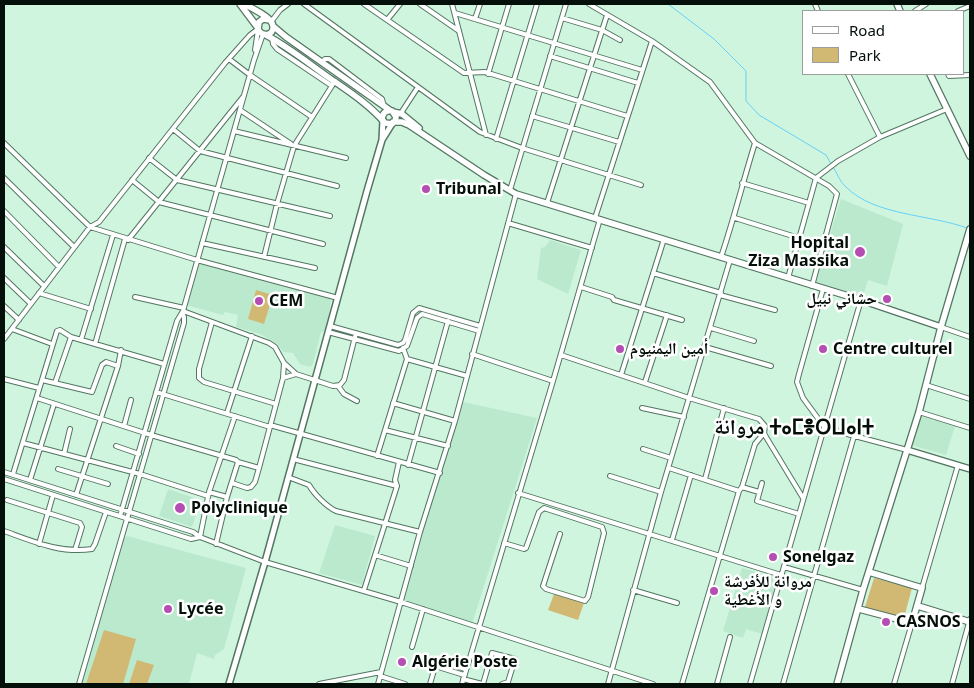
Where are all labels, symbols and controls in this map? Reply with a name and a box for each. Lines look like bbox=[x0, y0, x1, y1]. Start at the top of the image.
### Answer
legend bbox=[802, 10, 964, 75]
text: Road bbox=[849, 20, 885, 40]
text: Park bbox=[849, 45, 881, 65]
place label: Tribunal bbox=[436, 179, 502, 199]
marker: Tribunal bbox=[420, 183, 432, 195]
place label: Hopital Ziza Massika bbox=[748, 233, 849, 271]
marker: Hopital Ziza Massika bbox=[853, 245, 867, 259]
place label: حشاني نبيل bbox=[807, 289, 877, 309]
place label: CEM bbox=[269, 291, 303, 311]
marker: حشاني نبيل bbox=[881, 293, 893, 305]
marker: CEM bbox=[253, 295, 265, 307]
place label: أمين اليمنيوم bbox=[630, 339, 708, 359]
place label: Centre culturel bbox=[833, 339, 953, 359]
marker: أمين اليمنيوم bbox=[614, 343, 626, 355]
marker: Centre culturel bbox=[817, 343, 829, 355]
district label: مروانة ⵜⴰⵎⴻⵔⵡⴰⵏⵜ bbox=[714, 415, 874, 441]
place label: Polyclinique bbox=[191, 498, 288, 518]
marker: Polyclinique bbox=[173, 501, 187, 515]
place label: Sonelgaz bbox=[783, 547, 854, 567]
marker: Sonelgaz bbox=[767, 551, 779, 563]
place label: مروانة للأفرشة و الأغطية bbox=[724, 572, 812, 610]
marker: مروانة للأفرشة و الأغطية bbox=[708, 585, 720, 597]
place label: Lycée bbox=[178, 599, 223, 619]
marker: Lycée bbox=[162, 603, 174, 615]
place label: CASNOS bbox=[896, 612, 961, 632]
marker: CASNOS bbox=[880, 616, 892, 628]
place label: Algérie Poste bbox=[412, 652, 518, 672]
marker: Algérie Poste bbox=[396, 656, 408, 668]

